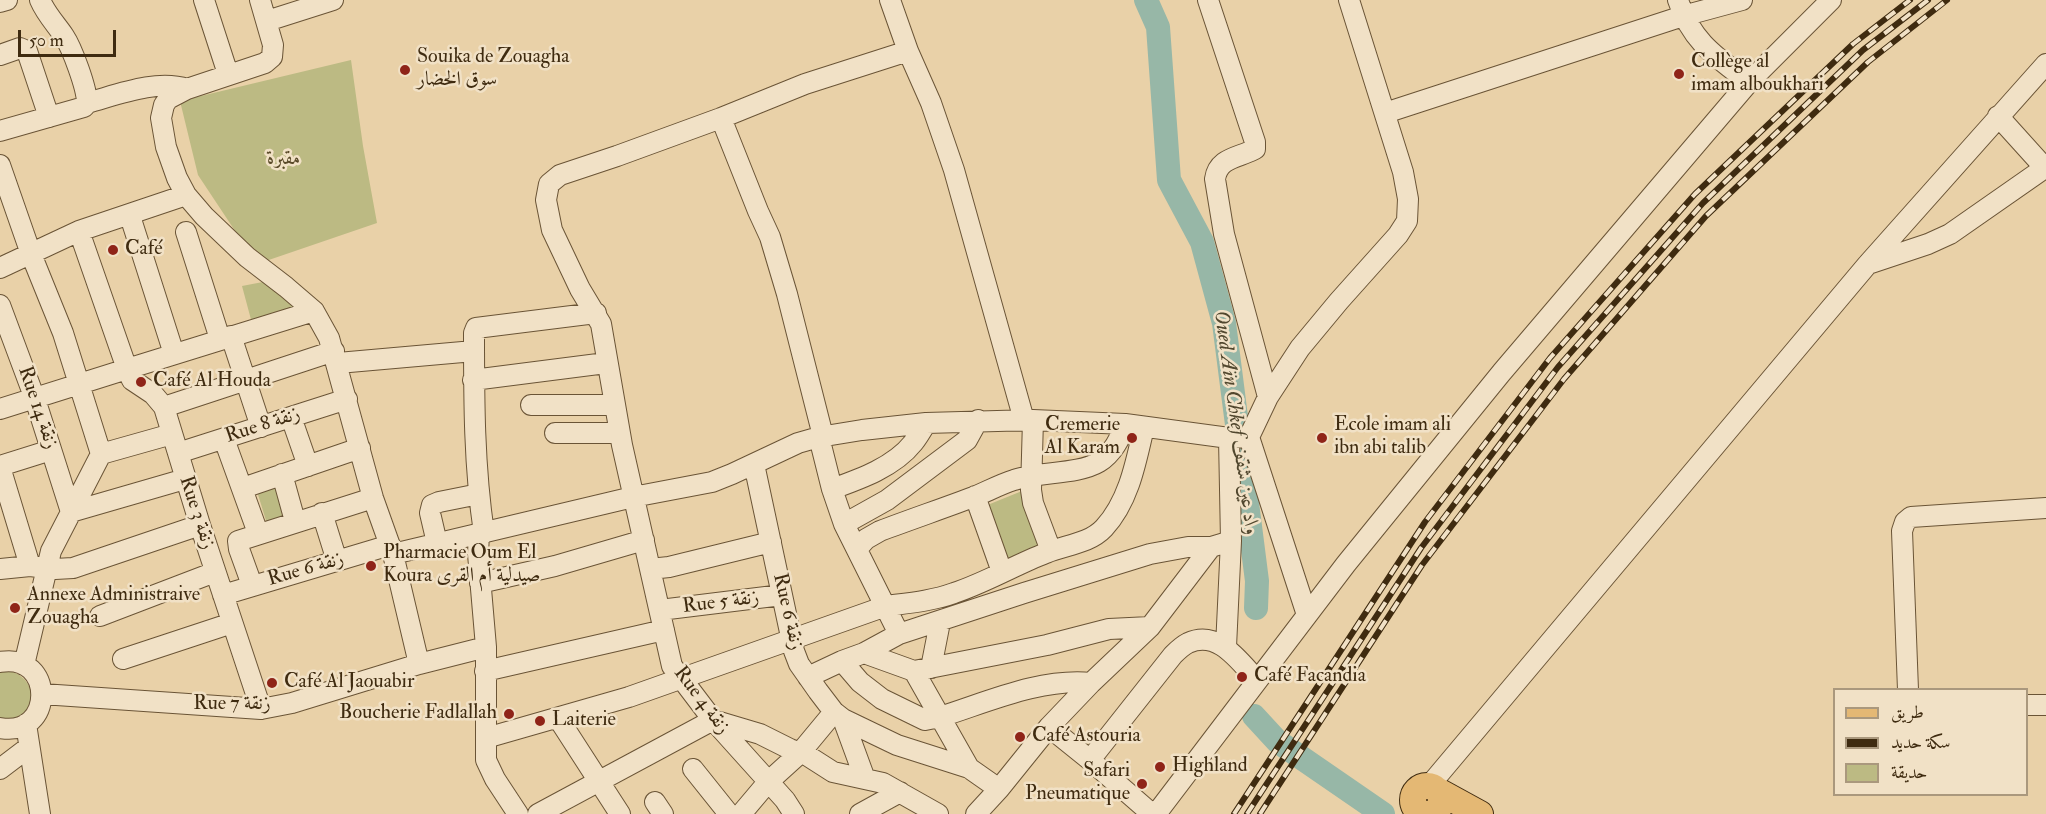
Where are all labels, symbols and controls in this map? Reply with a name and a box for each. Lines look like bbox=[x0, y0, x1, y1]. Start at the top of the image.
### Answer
scale bar bbox=[21, 18, 118, 56]
text: 50 m bbox=[29, 29, 64, 52]
place label: Souika de Zouagha سوق الخضار bbox=[417, 46, 569, 93]
place label: Collège al imam alboukhari bbox=[1691, 51, 1824, 98]
marker: Souika de Zouagha سوق الخضار bbox=[398, 63, 412, 77]
marker: Collège al imam alboukhari bbox=[1672, 67, 1686, 81]
park label: مقبرة bbox=[267, 148, 301, 172]
place label: Café bbox=[125, 238, 163, 262]
marker: Café bbox=[106, 243, 120, 257]
water label: Oued Aïn Chkef واد عين شقف bbox=[1207, 309, 1263, 537]
street label: Rue 14 زنقة bbox=[12, 363, 62, 453]
place label: Café Al Houda bbox=[153, 370, 271, 394]
marker: Café Al Houda bbox=[134, 375, 148, 389]
street label: Rue 8 زنقة bbox=[222, 403, 304, 449]
place label: Cremerie Al Karam bbox=[1045, 414, 1120, 461]
place label: Ecole imam ali ibn abi talib bbox=[1334, 414, 1451, 461]
marker: Cremerie Al Karam bbox=[1125, 431, 1139, 445]
marker: Ecole imam ali ibn abi talib bbox=[1315, 431, 1329, 445]
street label: Rue 3 زنقة bbox=[173, 473, 219, 553]
place label: Pharmacie Oum El Koura صيدلية أم القرى bbox=[383, 542, 540, 589]
street label: Rue 6 زنقة bbox=[265, 548, 347, 592]
marker: Pharmacie Oum El Koura صيدلية أم القرى bbox=[364, 559, 378, 573]
street label: Rue 6 زنقة bbox=[767, 571, 807, 653]
place label: Annexe Administraive Zouagha bbox=[27, 584, 200, 631]
street label: Rue 5 زنقة bbox=[681, 586, 761, 620]
marker: Annexe Administraive Zouagha bbox=[8, 601, 22, 615]
street label: Rue 4 زنقة bbox=[668, 662, 734, 740]
place label: Café Facandia bbox=[1254, 665, 1366, 689]
marker: Café Facandia bbox=[1235, 670, 1249, 684]
place label: Café Al Jaouabir bbox=[284, 671, 414, 695]
marker: Café Al Jaouabir bbox=[265, 676, 279, 690]
legend bbox=[1833, 688, 2028, 796]
street label: Rue 7 زنقة bbox=[193, 693, 271, 717]
text: طريق bbox=[1891, 701, 1924, 724]
place label: Boucherie Fadlallah bbox=[339, 702, 497, 726]
marker: Boucherie Fadlallah bbox=[502, 707, 516, 721]
place label: Laiterie bbox=[552, 709, 616, 733]
marker: Laiterie bbox=[533, 714, 547, 728]
place label: Café Astouria bbox=[1032, 725, 1141, 749]
marker: Café Astouria bbox=[1013, 730, 1027, 744]
text: سكة حديد bbox=[1891, 731, 1951, 754]
place label: Highland bbox=[1172, 755, 1247, 779]
place label: Safari Pneumatique bbox=[1025, 760, 1130, 807]
marker: Highland bbox=[1153, 760, 1167, 774]
text: حديقة bbox=[1891, 761, 1927, 784]
marker: Safari Pneumatique bbox=[1135, 777, 1149, 791]

